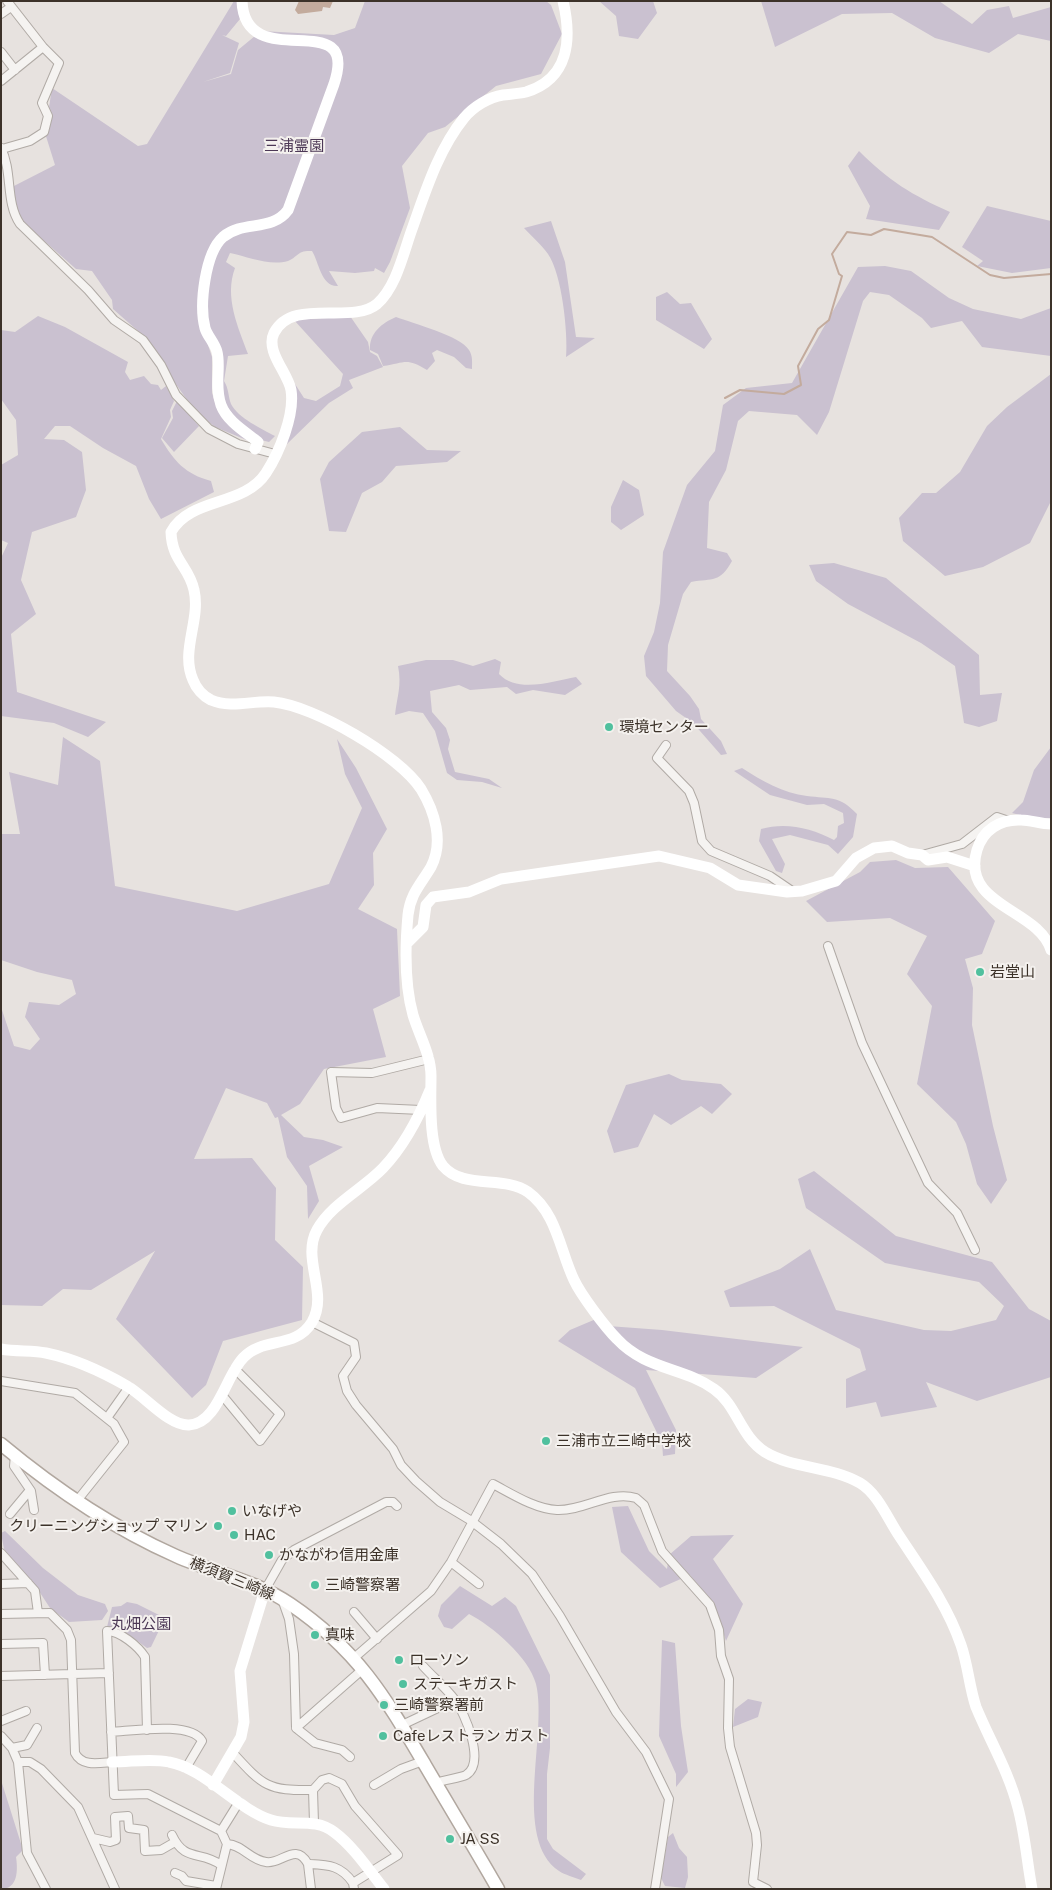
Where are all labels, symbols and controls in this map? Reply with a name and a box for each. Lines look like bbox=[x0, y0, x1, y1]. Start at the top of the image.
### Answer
park label: 三浦霊園 bbox=[264, 137, 324, 155]
place label: 環境センター bbox=[619, 718, 709, 736]
marker: 環境センター bbox=[603, 721, 615, 733]
place label: 岩堂山 bbox=[990, 963, 1035, 981]
marker: 岩堂山 bbox=[974, 966, 986, 978]
place label: 三浦市立三崎中学校 bbox=[556, 1432, 691, 1450]
marker: 三浦市立三崎中学校 bbox=[540, 1435, 552, 1447]
place label: いなげや bbox=[242, 1502, 302, 1520]
marker: いなげや bbox=[226, 1505, 238, 1517]
place label: クリーニングショップ マリン bbox=[9, 1517, 208, 1535]
marker: クリーニングショップ マリン bbox=[212, 1520, 224, 1532]
place label: HAC bbox=[244, 1526, 276, 1544]
marker: HAC bbox=[228, 1529, 240, 1541]
place label: かながわ信用金庫 bbox=[279, 1546, 399, 1564]
marker: かながわ信用金庫 bbox=[263, 1549, 275, 1561]
street label: 横須賀三崎線 bbox=[187, 1554, 277, 1604]
place label: 三崎警察署 bbox=[325, 1576, 400, 1594]
marker: 三崎警察署 bbox=[309, 1579, 321, 1591]
park label: 丸畑公園 bbox=[111, 1615, 171, 1633]
place label: 真味 bbox=[325, 1626, 355, 1644]
marker: 真味 bbox=[309, 1629, 321, 1641]
place label: ローソン bbox=[409, 1651, 469, 1669]
marker: ローソン bbox=[393, 1654, 405, 1666]
place label: ステーキガスト bbox=[413, 1675, 518, 1693]
marker: ステーキガスト bbox=[397, 1678, 409, 1690]
place label: 三崎警察署前 bbox=[394, 1696, 484, 1714]
marker: 三崎警察署前 bbox=[378, 1699, 390, 1711]
place label: Cafeレストラン ガスト bbox=[393, 1727, 549, 1745]
marker: Cafeレストラン ガスト bbox=[377, 1730, 389, 1742]
place label: JA SS bbox=[460, 1830, 500, 1848]
marker: JA SS bbox=[444, 1833, 456, 1845]

